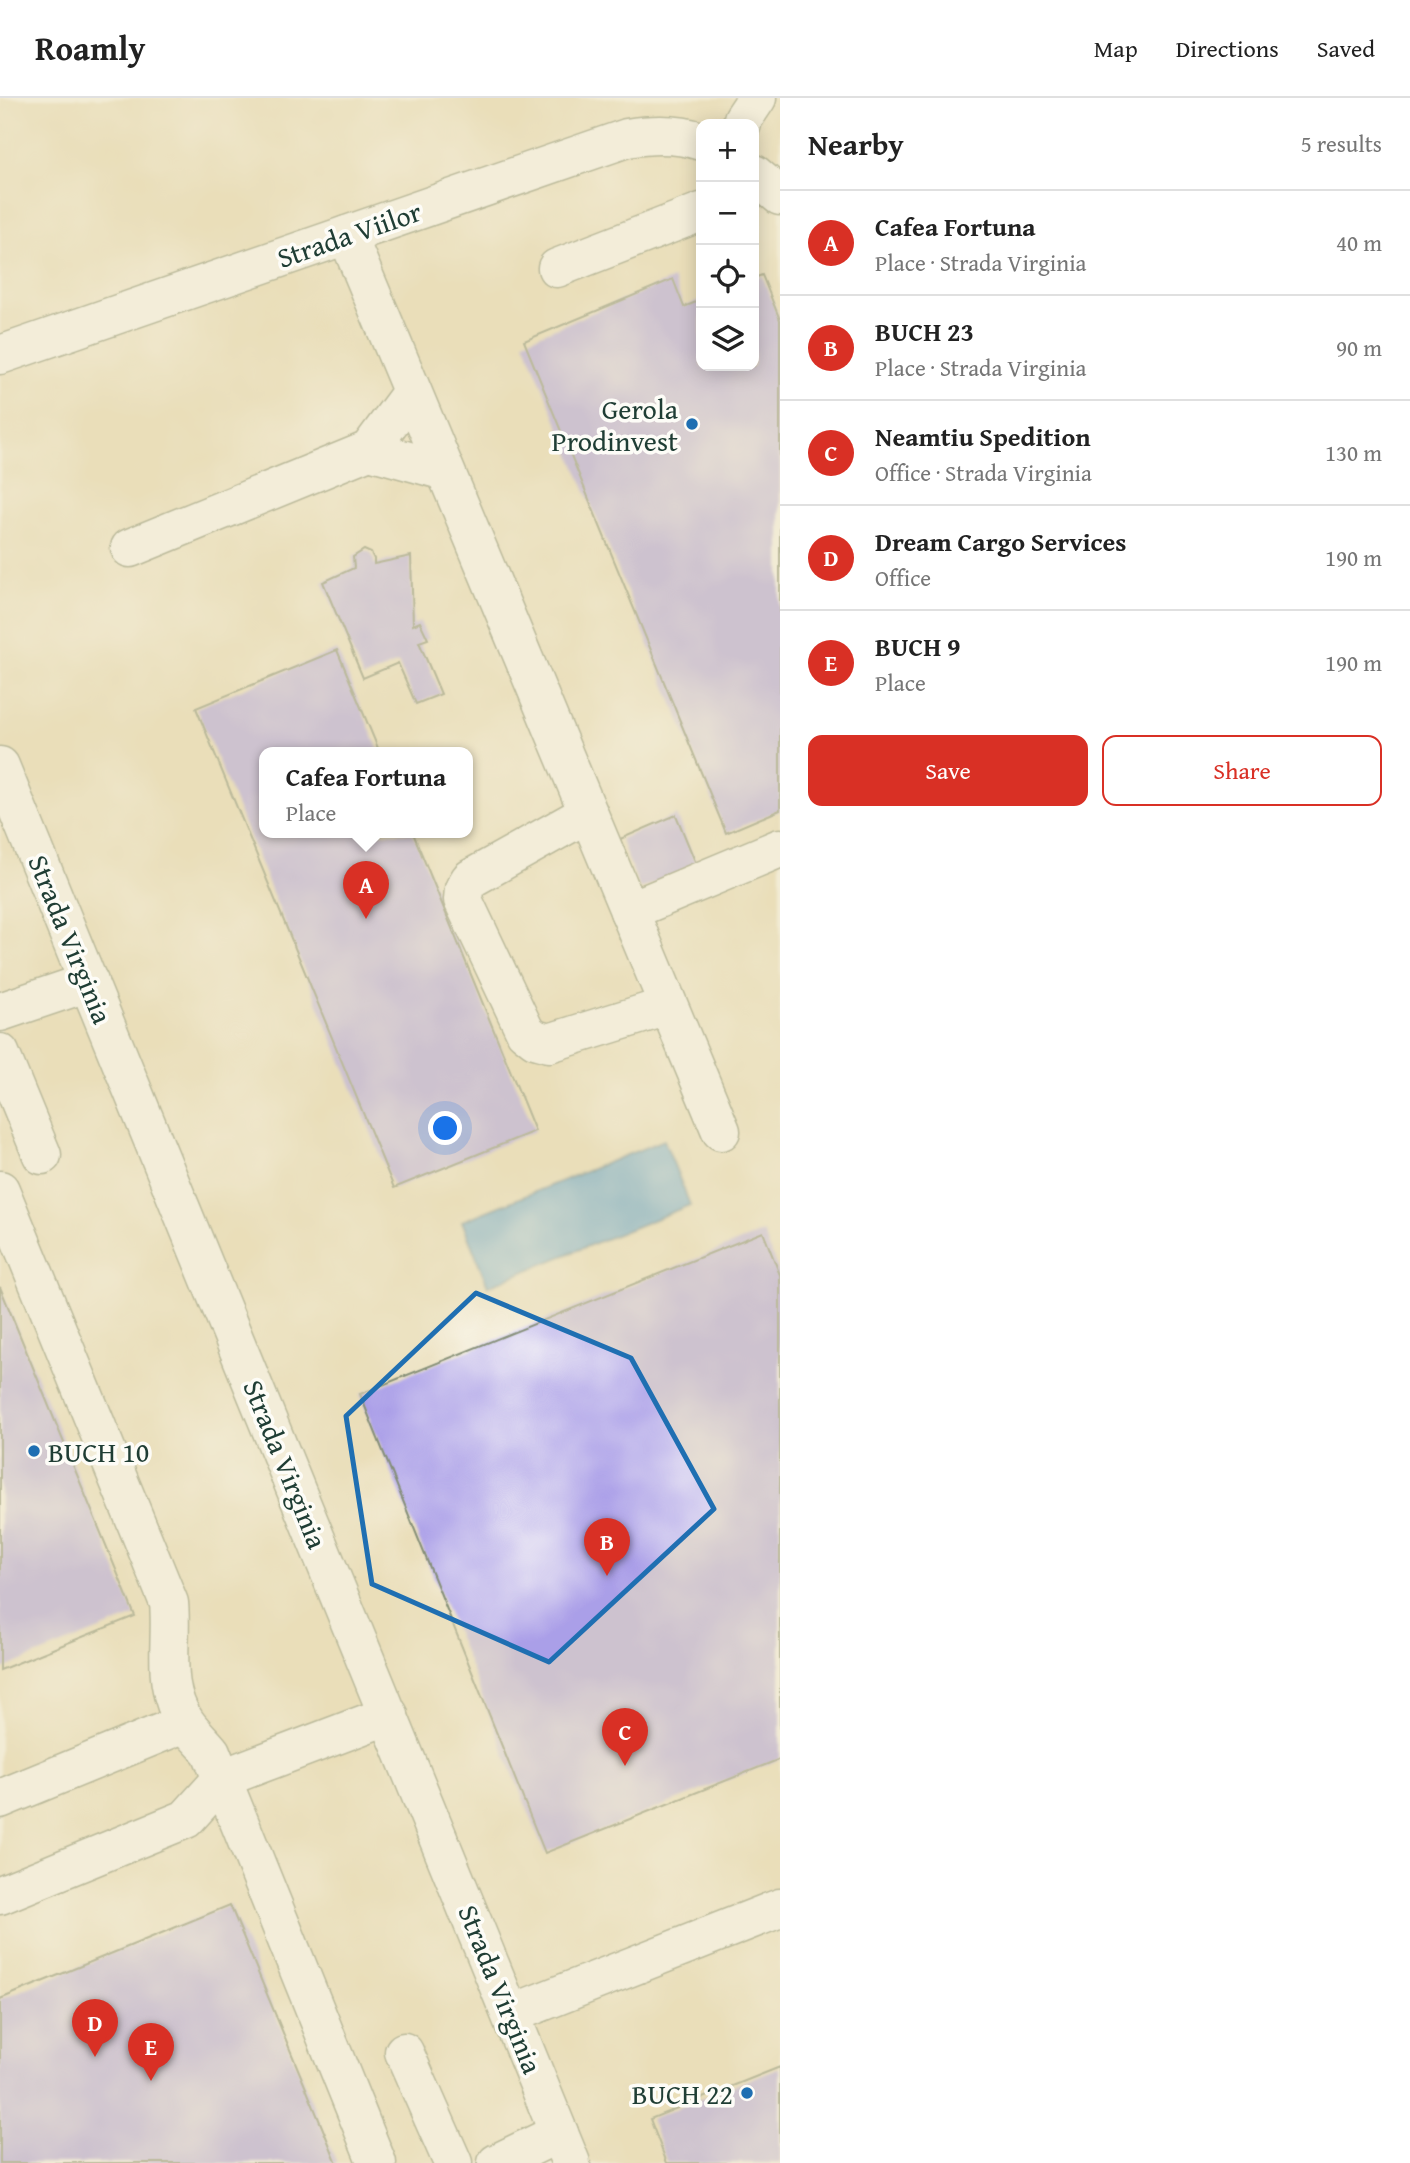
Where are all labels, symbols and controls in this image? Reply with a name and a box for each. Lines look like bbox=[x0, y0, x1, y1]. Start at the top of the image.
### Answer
text: Roamly bbox=[35, 24, 145, 72]
text: Map bbox=[1094, 31, 1138, 66]
text: Directions bbox=[1176, 31, 1279, 66]
text: Saved bbox=[1317, 31, 1375, 66]
map controls bbox=[696, 119, 759, 371]
button: + bbox=[696, 119, 759, 182]
text: Nearby bbox=[808, 122, 904, 166]
text: 5 results bbox=[1301, 127, 1382, 160]
button: − bbox=[696, 182, 759, 245]
street label: Strada Viilor bbox=[271, 190, 427, 278]
text: Cafea Fortuna bbox=[875, 207, 1036, 246]
text: A bbox=[824, 226, 838, 259]
text: 40 m bbox=[1336, 226, 1382, 259]
button: locate bbox=[696, 245, 759, 308]
text: Place · Strada Virginia bbox=[875, 246, 1086, 279]
button: layers bbox=[696, 308, 759, 371]
text: BUCH 23 bbox=[875, 312, 974, 351]
text: B bbox=[824, 331, 838, 364]
text: 90 m bbox=[1336, 331, 1382, 364]
text: Place · Strada Virginia bbox=[875, 351, 1086, 384]
place label: Gerola Prodinvest bbox=[552, 388, 679, 461]
marker: Gerola Prodinvest bbox=[684, 416, 700, 432]
text: Neamtiu Spedition bbox=[875, 417, 1091, 456]
text: C bbox=[824, 436, 838, 469]
text: 130 m bbox=[1325, 436, 1382, 469]
text: Office · Strada Virginia bbox=[875, 456, 1092, 489]
text: Dream Cargo Services bbox=[875, 522, 1127, 561]
text: D bbox=[824, 541, 838, 574]
text: 190 m bbox=[1325, 541, 1382, 574]
text: Office bbox=[875, 561, 931, 594]
text: BUCH 9 bbox=[875, 627, 961, 666]
text: E bbox=[825, 646, 837, 679]
text: 190 m bbox=[1325, 646, 1382, 679]
text: Place bbox=[875, 666, 926, 699]
button: Save bbox=[808, 735, 1088, 806]
button: Share bbox=[1102, 735, 1382, 806]
popup bbox=[259, 747, 473, 838]
text: Cafea Fortuna bbox=[286, 757, 446, 796]
text: Place bbox=[286, 796, 336, 829]
street label: Strada Virginia bbox=[19, 848, 124, 1030]
pin: A bbox=[343, 861, 389, 919]
your location bbox=[428, 1111, 462, 1145]
street label: Strada Virginia bbox=[234, 1373, 339, 1555]
place label: BUCH 10 bbox=[48, 1431, 149, 1472]
marker: BUCH 10 bbox=[26, 1443, 42, 1459]
pin: B bbox=[584, 1518, 630, 1576]
pin: C bbox=[602, 1708, 648, 1766]
street label: Strada Virginia bbox=[449, 1898, 554, 2080]
pin: D bbox=[72, 1999, 118, 2057]
pin: E bbox=[128, 2023, 174, 2081]
place label: BUCH 22 bbox=[632, 2073, 733, 2114]
marker: BUCH 22 bbox=[739, 2085, 755, 2101]

